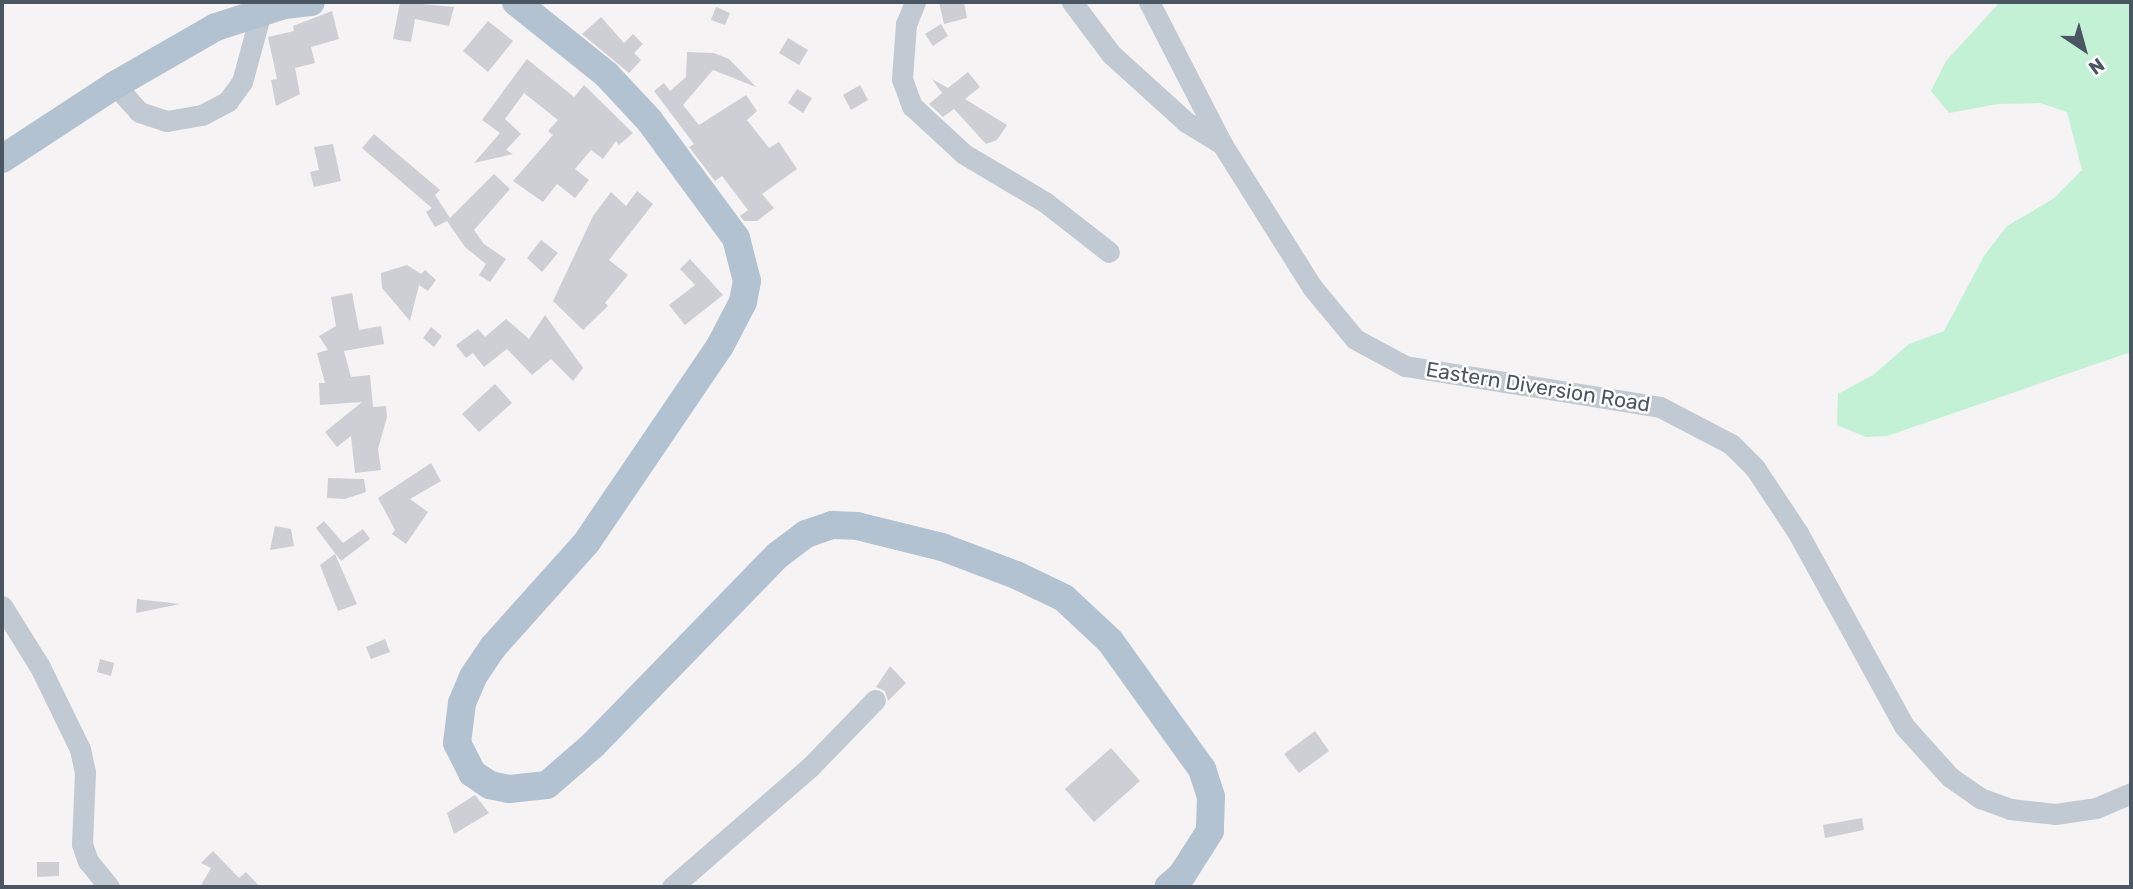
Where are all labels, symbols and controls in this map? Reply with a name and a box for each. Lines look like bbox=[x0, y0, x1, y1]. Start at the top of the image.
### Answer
north arrow bbox=[2049, 14, 2119, 84]
text: N bbox=[2084, 53, 2109, 80]
street label: Eastern Diversion Road bbox=[1424, 357, 1652, 417]

